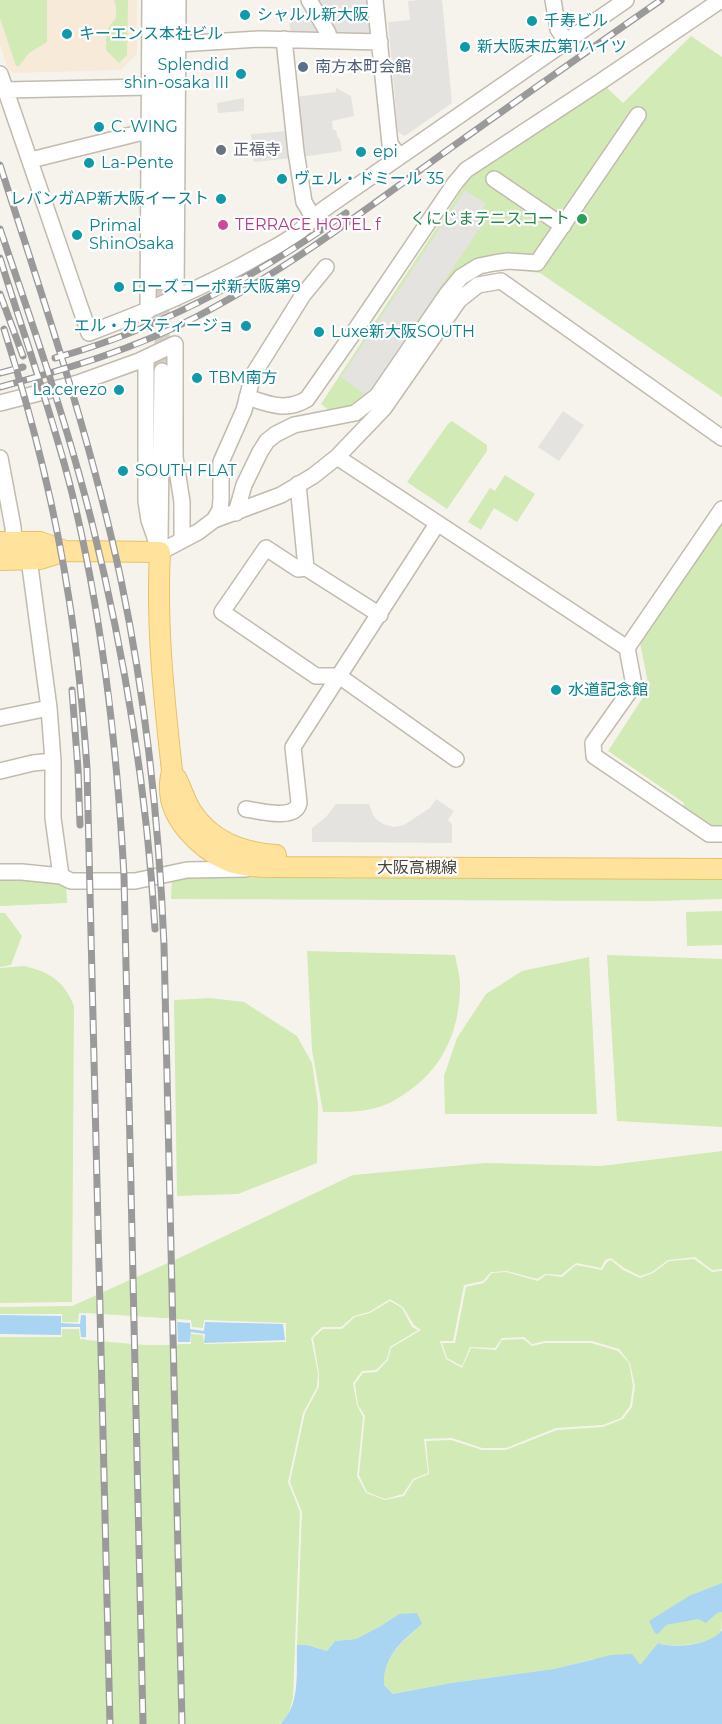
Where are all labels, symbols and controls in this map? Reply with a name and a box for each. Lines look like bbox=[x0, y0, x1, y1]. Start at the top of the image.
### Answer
place label: シャルル新大阪 bbox=[257, 5, 369, 25]
marker: シャルル新大阪 bbox=[238, 8, 252, 22]
place label: 千寿ビル bbox=[544, 11, 608, 31]
marker: 千寿ビル bbox=[525, 14, 539, 28]
place label: キーエンス本社ビル bbox=[79, 24, 223, 44]
marker: キーエンス本社ビル bbox=[60, 27, 74, 41]
place label: 新大阪末広第1ハイツ bbox=[477, 37, 627, 57]
marker: 新大阪末広第1ハイツ bbox=[458, 40, 472, 54]
place label: Splendid shin-osaka III bbox=[124, 55, 229, 93]
place label: 南方本町会館 bbox=[315, 57, 411, 77]
marker: 南方本町会館 bbox=[296, 60, 310, 74]
marker: Splendid shin-osaka III bbox=[234, 67, 248, 81]
place label: C. WING bbox=[111, 117, 178, 137]
marker: C. WING bbox=[92, 120, 106, 134]
place label: 正福寺 bbox=[233, 140, 281, 160]
place label: epi bbox=[373, 142, 398, 162]
marker: 正福寺 bbox=[214, 143, 228, 157]
marker: epi bbox=[354, 145, 368, 159]
place label: La-Pente bbox=[101, 153, 174, 173]
marker: La-Pente bbox=[82, 156, 96, 170]
place label: ヴェル・ドミール 35 bbox=[294, 169, 444, 189]
marker: ヴェル・ドミール 35 bbox=[275, 172, 289, 186]
place label: レバンガAP新大阪イースト bbox=[10, 189, 209, 209]
marker: レバンガAP新大阪イースト bbox=[214, 192, 228, 206]
place label: くにじまテニスコート bbox=[410, 209, 570, 229]
marker: くにじまテニスコート bbox=[575, 212, 589, 226]
place label: TERRACE HOTEL f bbox=[235, 215, 381, 235]
place label: Primal ShinOsaka bbox=[89, 216, 174, 254]
marker: TERRACE HOTEL f bbox=[216, 218, 230, 232]
marker: Primal ShinOsaka bbox=[70, 228, 84, 242]
place label: ローズコーポ新大阪第9 bbox=[131, 277, 301, 297]
marker: ローズコーポ新大阪第9 bbox=[112, 280, 126, 294]
place label: エル・カスティージョ bbox=[74, 316, 234, 336]
marker: エル・カスティージョ bbox=[239, 319, 253, 333]
place label: Luxe新大阪SOUTH bbox=[331, 322, 475, 342]
marker: Luxe新大阪SOUTH bbox=[312, 325, 326, 339]
place label: TBM南方 bbox=[209, 368, 278, 388]
marker: TBM南方 bbox=[190, 371, 204, 385]
place label: La.cerezo bbox=[33, 380, 107, 400]
marker: La.cerezo bbox=[112, 383, 126, 397]
place label: SOUTH FLAT bbox=[135, 461, 237, 481]
marker: SOUTH FLAT bbox=[116, 464, 130, 478]
place label: 水道記念館 bbox=[568, 680, 648, 700]
marker: 水道記念館 bbox=[549, 683, 563, 697]
street label: 大阪高槻線 bbox=[377, 858, 457, 878]

